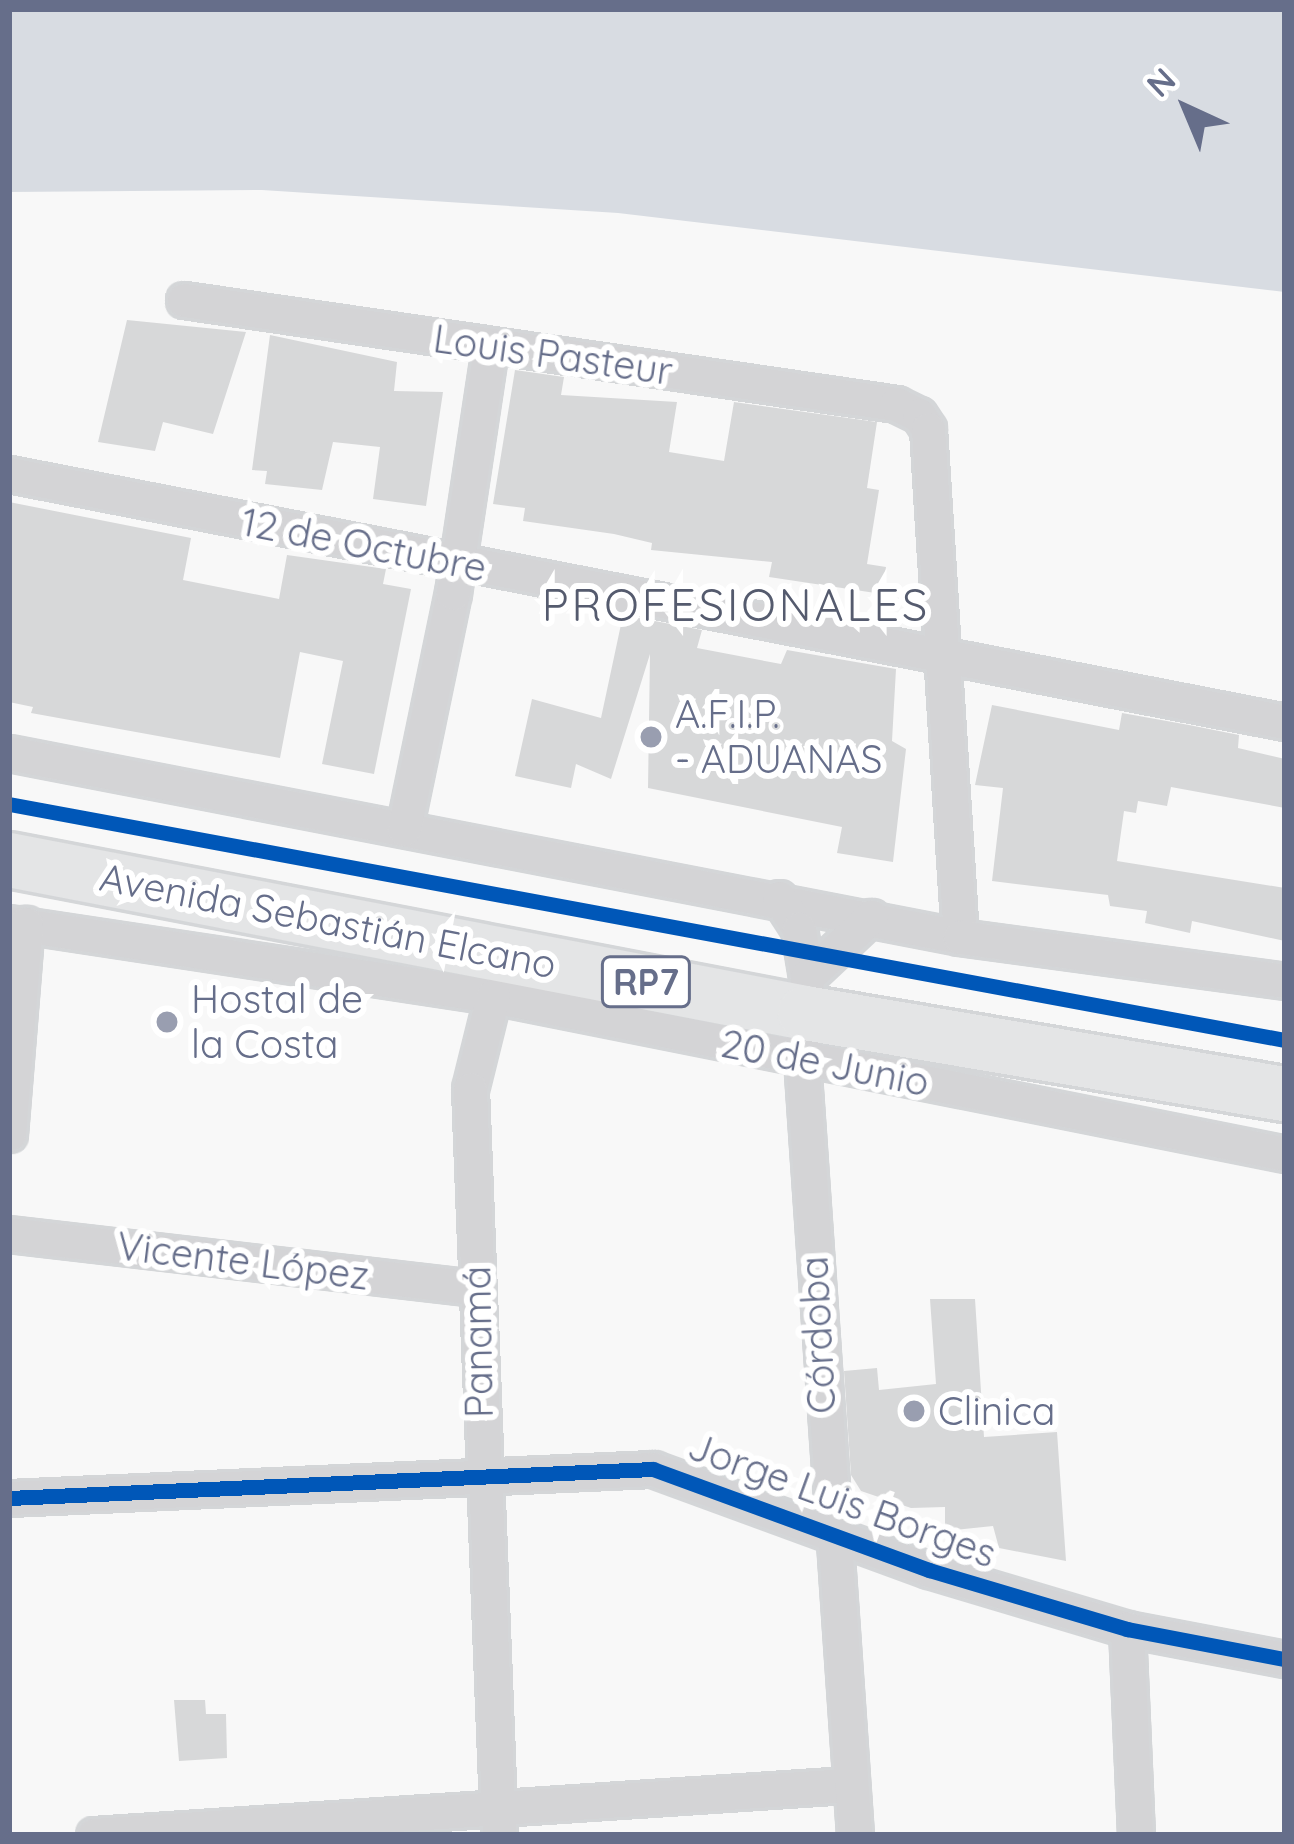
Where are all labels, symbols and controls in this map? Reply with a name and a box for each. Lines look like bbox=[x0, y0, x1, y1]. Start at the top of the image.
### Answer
north arrow bbox=[1126, 48, 1246, 168]
text: N bbox=[1138, 59, 1184, 105]
street label: Louis Pasteur bbox=[430, 315, 676, 395]
street label: 12 de Octubre bbox=[238, 498, 490, 592]
district label: PROFESIONALES bbox=[542, 578, 930, 632]
place label: A.F.I.P. - ADUANAS bbox=[675, 692, 882, 783]
marker: A.F.I.P. - ADUANAS bbox=[638, 724, 664, 750]
street label: Avenida Sebastián Elcano bbox=[96, 854, 560, 988]
road number: RP7 bbox=[598, 952, 694, 1012]
place label: Hostal de la Costa bbox=[191, 977, 363, 1068]
marker: Hostal de la Costa bbox=[154, 1009, 180, 1035]
street label: 20 de Junio bbox=[717, 1020, 933, 1106]
street label: Vicente López bbox=[114, 1222, 372, 1300]
street label: Córdoba bbox=[791, 1255, 845, 1415]
street label: Panamá bbox=[453, 1266, 503, 1418]
place label: Clinica bbox=[938, 1388, 1056, 1434]
marker: Clinica bbox=[901, 1398, 927, 1424]
street label: Jorge Luis Borges bbox=[682, 1423, 1002, 1577]

